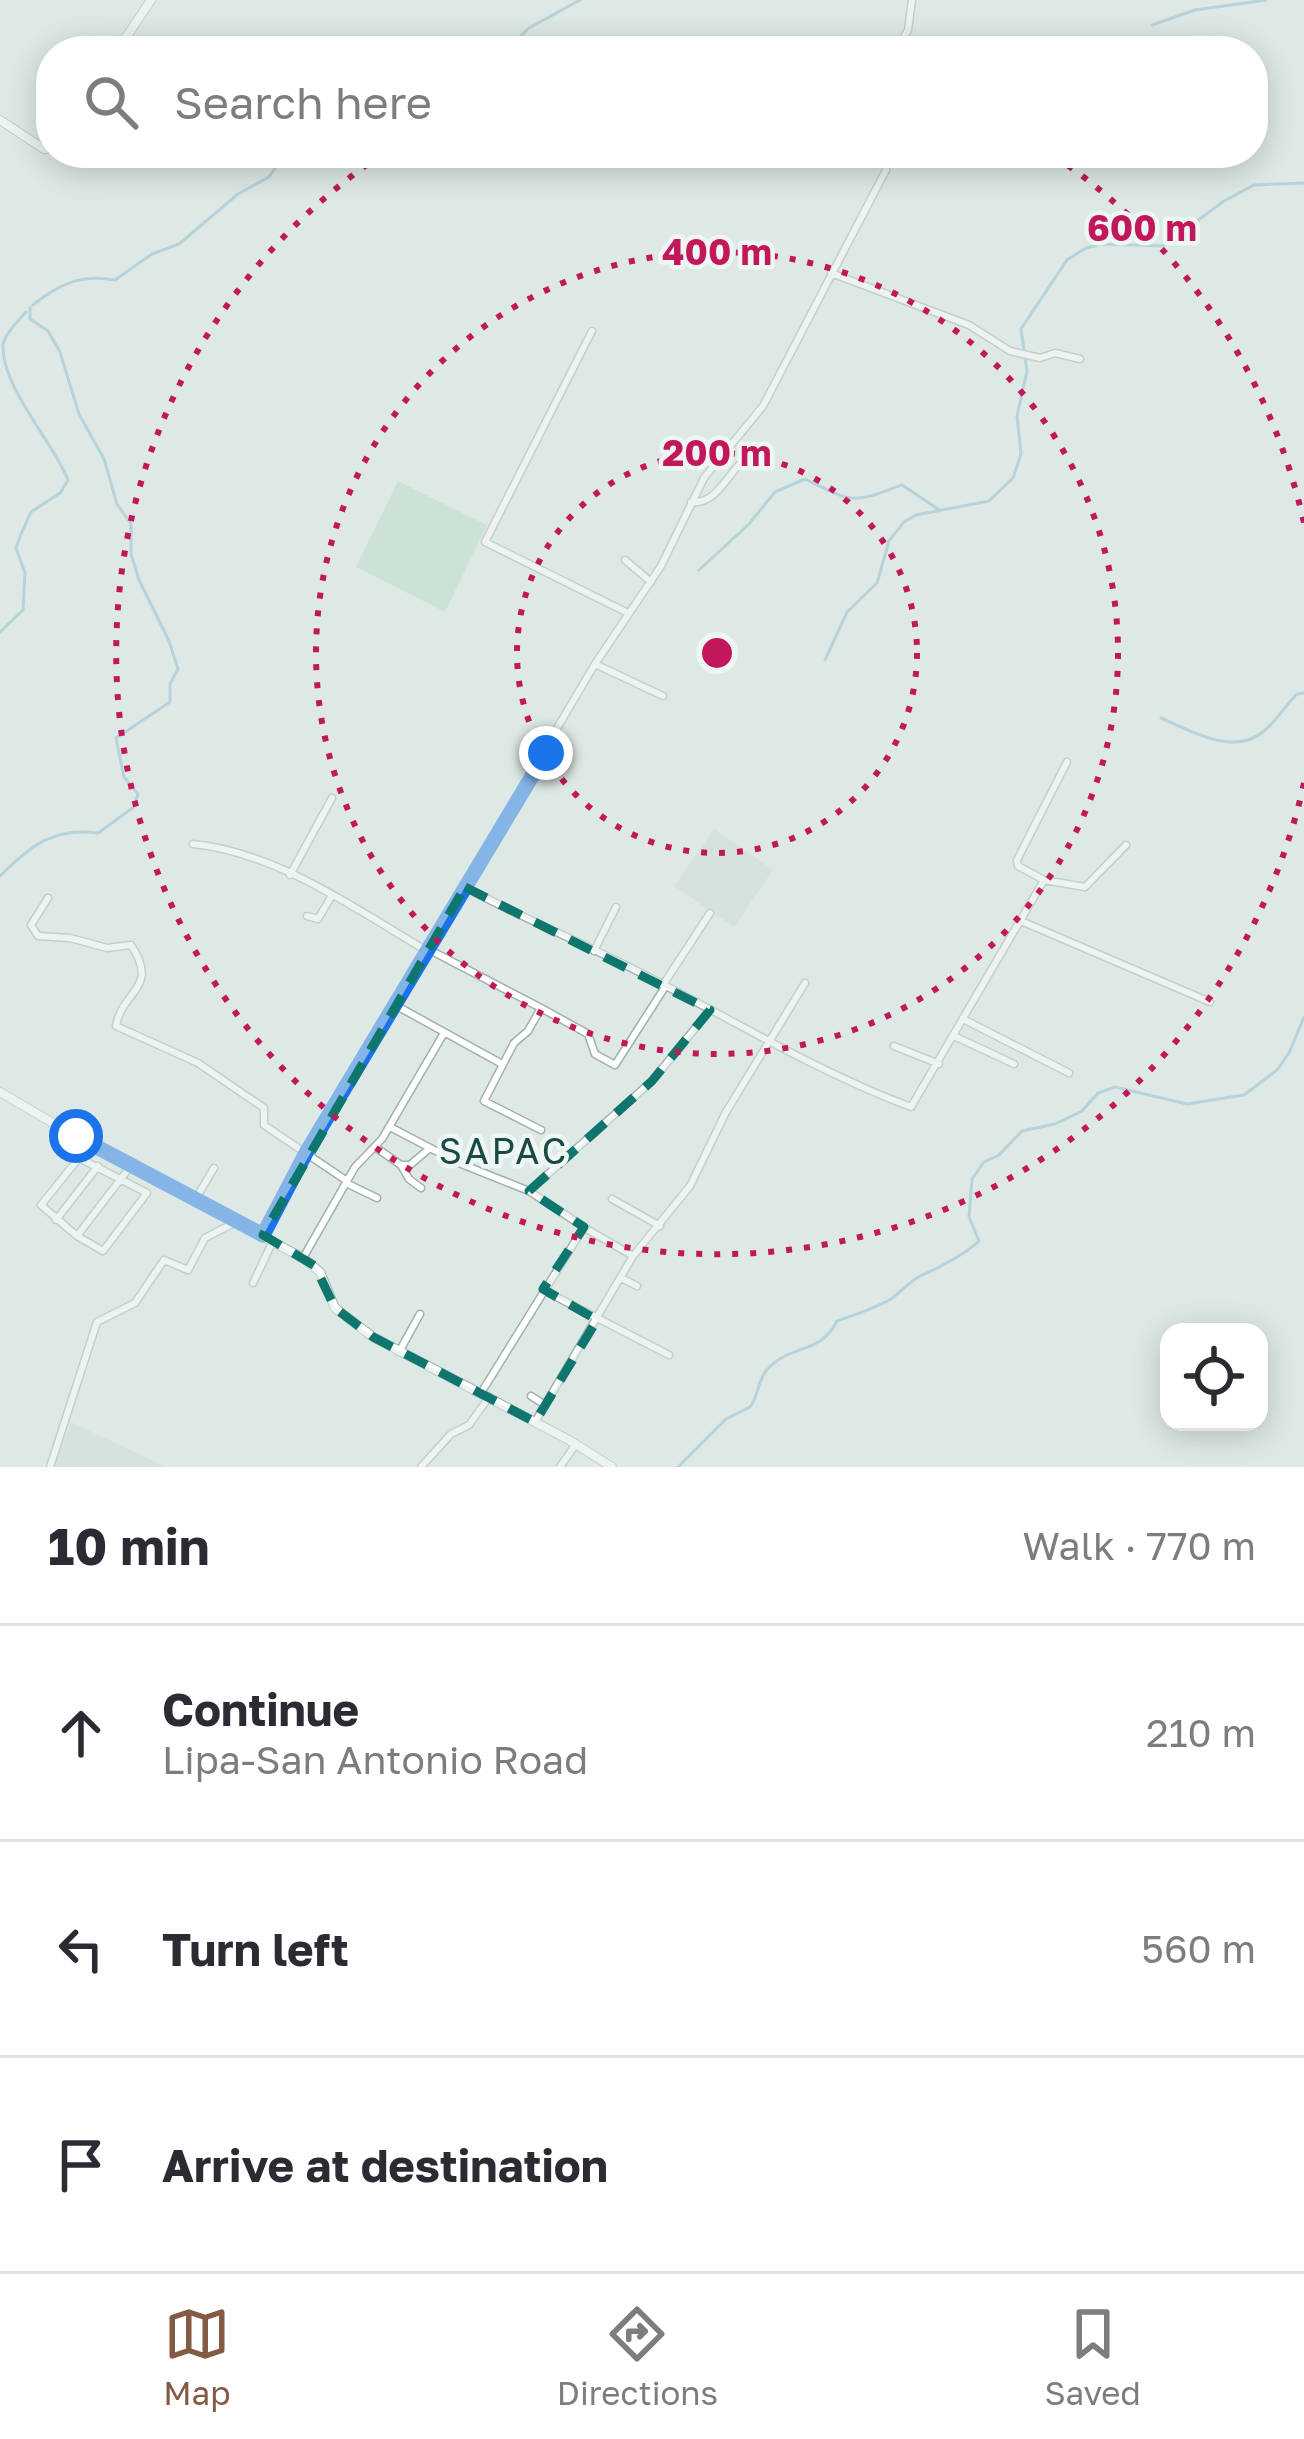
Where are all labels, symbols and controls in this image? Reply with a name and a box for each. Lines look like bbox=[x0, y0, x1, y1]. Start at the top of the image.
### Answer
search box bbox=[36, 36, 1268, 168]
icon: search bbox=[78, 69, 144, 135]
text: Search here bbox=[174, 75, 432, 129]
text: 600 m bbox=[1087, 206, 1197, 249]
text: 400 m bbox=[662, 230, 772, 273]
text: 200 m bbox=[662, 431, 772, 474]
centre of rings bbox=[696, 632, 738, 674]
route end bbox=[519, 726, 573, 780]
route start bbox=[49, 1109, 103, 1163]
district label: SAPAC bbox=[439, 1129, 569, 1172]
map controls bbox=[1160, 1323, 1268, 1431]
button: locate bbox=[1160, 1323, 1268, 1431]
text: 10 min bbox=[48, 1515, 210, 1576]
text: Walk · 770 m bbox=[1023, 1522, 1256, 1569]
text: Continue bbox=[162, 1682, 359, 1736]
icon: ahead bbox=[48, 1700, 114, 1766]
text: 210 m bbox=[1146, 1709, 1256, 1756]
text: Lipa-San Antonio Road bbox=[162, 1736, 588, 1783]
icon: left bbox=[48, 1916, 114, 1982]
text: Turn left bbox=[162, 1922, 349, 1976]
text: 560 m bbox=[1141, 1925, 1256, 1972]
icon: arrive bbox=[48, 2132, 114, 2198]
text: Arrive at destination bbox=[162, 2138, 608, 2192]
tab: Map bbox=[163, 2301, 231, 2412]
tab: Directions bbox=[557, 2301, 718, 2412]
tab: Saved bbox=[1044, 2301, 1141, 2412]

